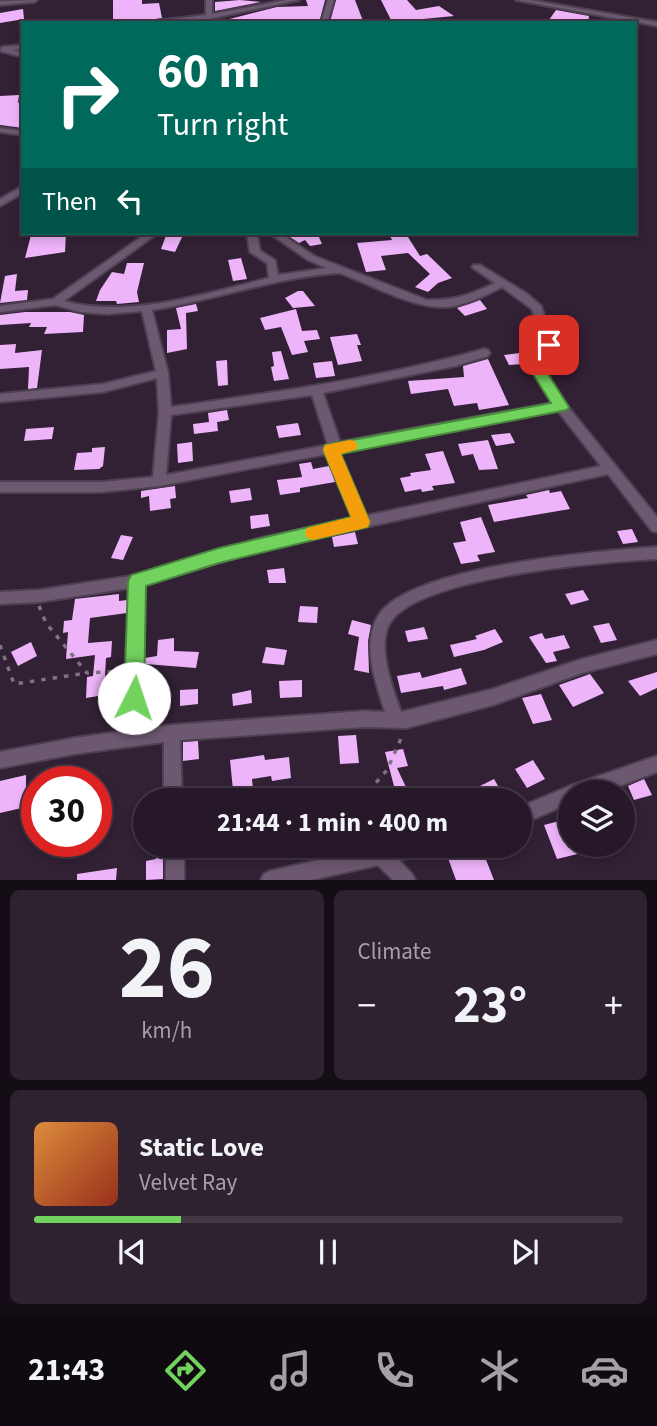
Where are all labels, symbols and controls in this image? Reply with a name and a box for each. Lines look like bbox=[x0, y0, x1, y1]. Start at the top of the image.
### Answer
text: 60 m bbox=[157, 37, 261, 107]
icon: right bbox=[42, 49, 133, 140]
text: Turn right bbox=[157, 102, 288, 148]
icon: left bbox=[111, 182, 149, 220]
text: Then bbox=[42, 183, 97, 220]
pin bbox=[519, 315, 579, 375]
icon: arrive bbox=[530, 326, 568, 364]
position arrow bbox=[97, 661, 171, 735]
speed limit sign: 30 bbox=[21, 766, 112, 857]
map controls bbox=[558, 780, 635, 857]
button: layers bbox=[558, 780, 635, 857]
text: 21:44 · 1 min · 400 m bbox=[217, 804, 448, 841]
text: 26 bbox=[119, 904, 215, 1033]
text: Climate bbox=[358, 935, 431, 968]
text: 23° bbox=[453, 969, 527, 1043]
text: − bbox=[358, 979, 376, 1033]
text: + bbox=[604, 979, 623, 1033]
text: km/h bbox=[141, 1014, 192, 1047]
text: Static Love bbox=[139, 1129, 264, 1166]
text: Velvet Ray bbox=[139, 1166, 237, 1199]
icon: previous bbox=[113, 1233, 151, 1271]
icon: pause bbox=[309, 1233, 347, 1271]
icon: next bbox=[506, 1233, 544, 1271]
icon: directions bbox=[161, 1346, 210, 1395]
icon: music bbox=[266, 1346, 315, 1395]
icon: phone bbox=[370, 1346, 419, 1395]
icon: climate bbox=[475, 1346, 524, 1395]
icon: car bbox=[580, 1346, 629, 1395]
text: 21:43 bbox=[28, 1347, 105, 1393]

